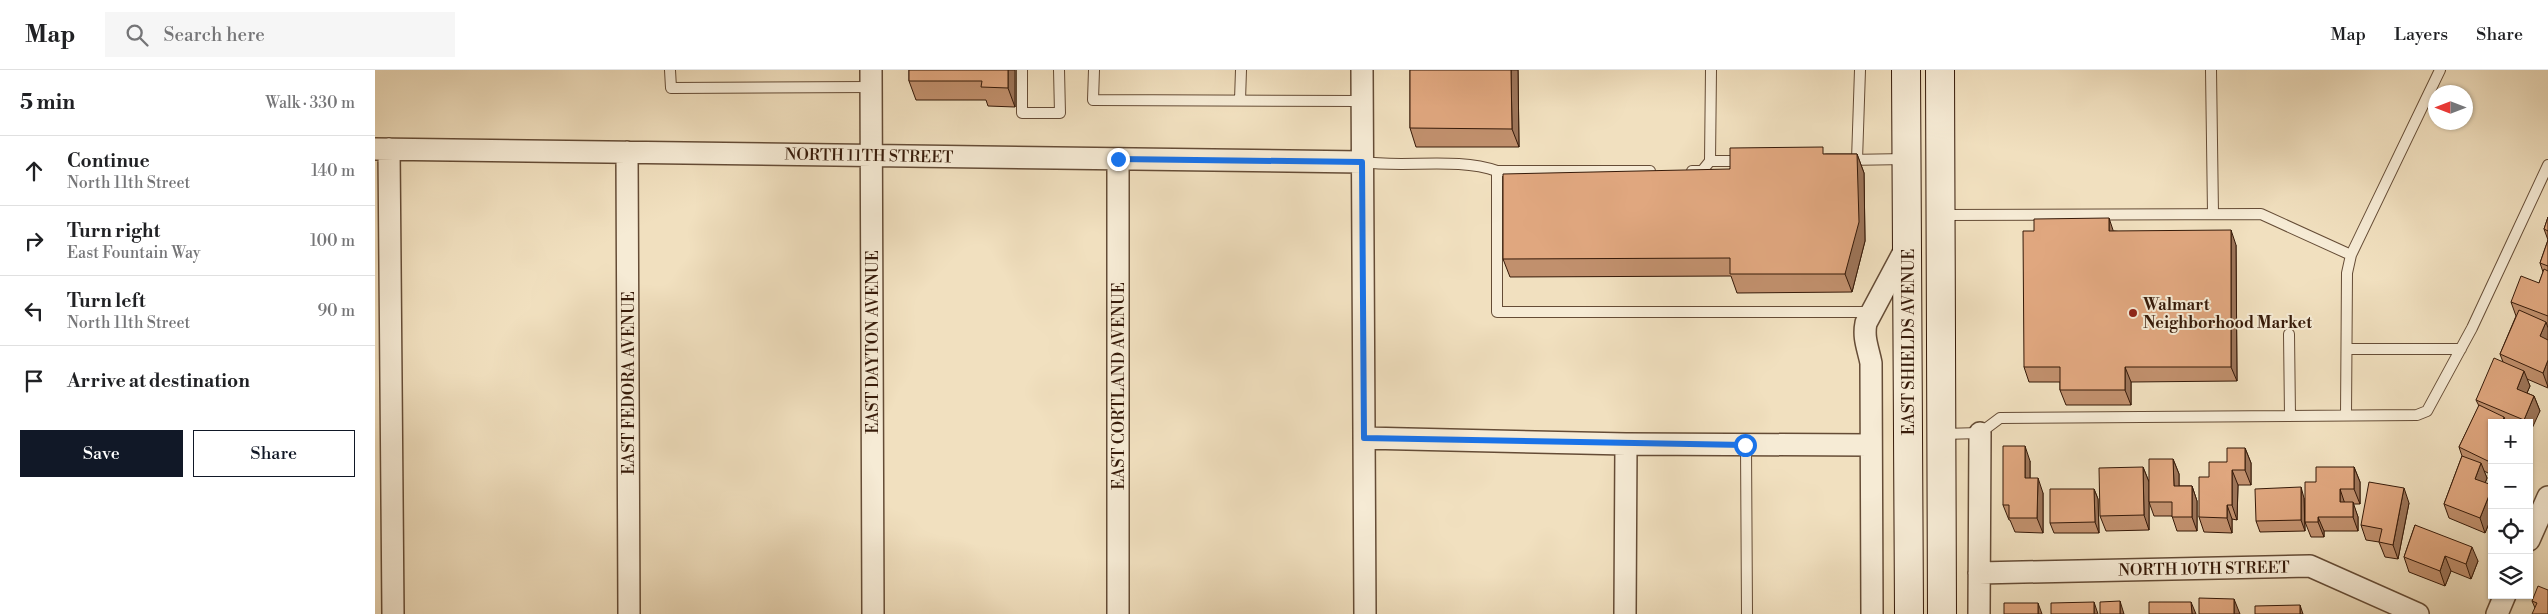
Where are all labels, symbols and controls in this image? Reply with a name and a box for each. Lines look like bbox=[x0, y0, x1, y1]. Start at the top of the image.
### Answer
search box bbox=[105, 12, 455, 57]
text: Map bbox=[25, 20, 75, 50]
icon: search bbox=[123, 21, 151, 49]
text: Search here bbox=[163, 23, 265, 47]
text: Map bbox=[2331, 23, 2366, 46]
text: Layers bbox=[2394, 23, 2448, 46]
text: Share bbox=[2476, 23, 2523, 46]
north arrow bbox=[2428, 85, 2473, 130]
text: 5 min bbox=[20, 90, 75, 116]
text: Walk · 330 m bbox=[265, 93, 355, 113]
street label: NORTH 11TH STREET bbox=[784, 145, 954, 167]
route end bbox=[1107, 148, 1130, 171]
text: Continue bbox=[67, 149, 150, 173]
icon: ahead bbox=[20, 157, 48, 185]
text: 140 m bbox=[311, 161, 355, 181]
text: North 11th Street bbox=[67, 173, 190, 193]
text: Turn right bbox=[67, 219, 160, 243]
icon: right bbox=[20, 227, 48, 255]
text: 100 m bbox=[310, 231, 355, 251]
text: East Fountain Way bbox=[67, 243, 201, 263]
street label: EAST SHIELDS AVENUE bbox=[1899, 249, 1919, 435]
street label: EAST DAYTON AVENUE bbox=[863, 250, 883, 434]
street label: EAST CORTLAND AVENUE bbox=[1109, 282, 1129, 490]
text: Turn left bbox=[67, 289, 146, 313]
street label: EAST FEDORA AVENUE bbox=[619, 291, 639, 475]
place label: Walmart Neighborhood Market bbox=[2142, 295, 2312, 333]
icon: left bbox=[20, 297, 48, 325]
text: 90 m bbox=[317, 301, 355, 321]
marker: Walmart Neighborhood Market bbox=[2127, 307, 2139, 319]
text: North 11th Street bbox=[67, 313, 190, 333]
icon: arrive bbox=[20, 367, 48, 395]
text: Arrive at destination bbox=[67, 369, 250, 393]
map controls bbox=[2488, 419, 2533, 599]
button: + bbox=[2488, 419, 2533, 464]
button: Save bbox=[20, 430, 183, 477]
button: Share bbox=[193, 430, 355, 477]
route start bbox=[1734, 434, 1757, 457]
button: − bbox=[2488, 464, 2533, 509]
button: locate bbox=[2488, 509, 2533, 554]
button: layers bbox=[2488, 554, 2533, 599]
street label: NORTH 10TH STREET bbox=[2118, 558, 2290, 580]

